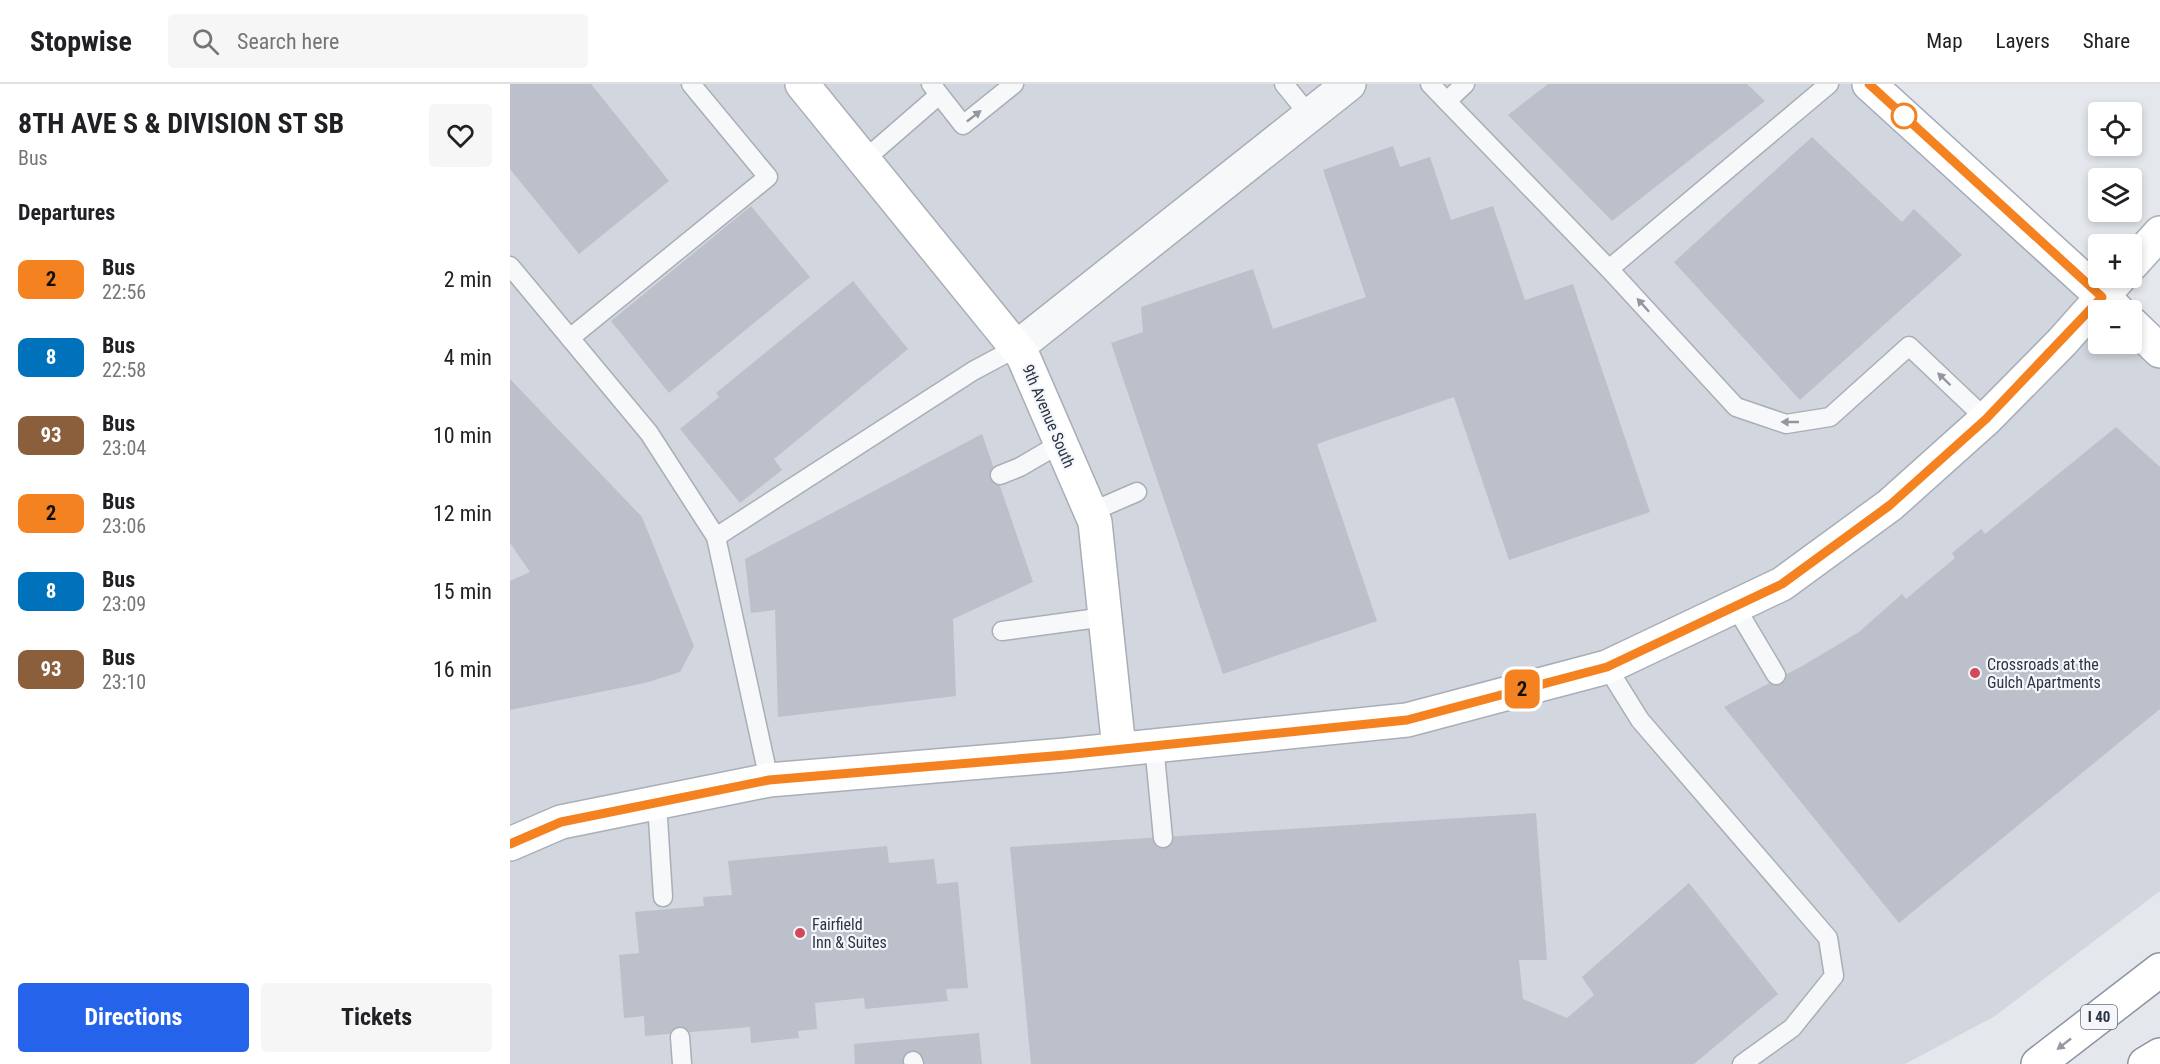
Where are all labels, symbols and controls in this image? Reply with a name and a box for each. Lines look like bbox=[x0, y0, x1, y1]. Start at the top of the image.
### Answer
search box bbox=[168, 14, 588, 68]
text: Stopwise bbox=[30, 25, 132, 58]
icon: search bbox=[189, 25, 222, 58]
text: Search here bbox=[237, 29, 339, 54]
text: Map bbox=[1926, 29, 1963, 53]
text: Layers bbox=[1996, 29, 2050, 53]
text: Share bbox=[2083, 29, 2130, 53]
map controls bbox=[2088, 102, 2142, 354]
button: locate bbox=[2088, 102, 2142, 156]
unlabelled marker bbox=[1891, 103, 1917, 129]
button: heart bbox=[429, 104, 492, 167]
text: 8TH AVE S & DIVISION ST SB bbox=[18, 107, 344, 140]
one-way arrow bbox=[966, 111, 981, 123]
text: Bus bbox=[18, 146, 48, 170]
button: layers bbox=[2088, 168, 2142, 222]
text: Departures bbox=[18, 200, 115, 225]
button: + bbox=[2088, 234, 2142, 288]
text: Bus bbox=[102, 255, 135, 280]
text: 2 bbox=[46, 267, 56, 291]
text: 2 min bbox=[444, 267, 492, 292]
text: 22:56 bbox=[102, 280, 146, 304]
one-way arrow bbox=[1636, 299, 1650, 313]
button: − bbox=[2088, 300, 2142, 354]
text: Bus bbox=[102, 333, 135, 358]
text: 8 bbox=[46, 345, 56, 369]
text: 4 min bbox=[444, 345, 492, 370]
text: 22:58 bbox=[102, 358, 146, 382]
street label: 9th Avenue South bbox=[1018, 362, 1079, 471]
one-way arrow bbox=[1936, 372, 1951, 386]
text: Bus bbox=[102, 411, 135, 436]
one-way arrow bbox=[1780, 417, 1799, 427]
text: 93 bbox=[40, 423, 62, 447]
text: 10 min bbox=[433, 423, 492, 448]
text: 23:04 bbox=[102, 436, 146, 460]
text: Bus bbox=[102, 489, 135, 514]
text: 2 bbox=[46, 501, 56, 525]
text: 12 min bbox=[433, 501, 492, 526]
text: 23:06 bbox=[102, 514, 146, 538]
text: Bus bbox=[102, 567, 135, 592]
text: 8 bbox=[46, 579, 56, 603]
text: 15 min bbox=[433, 579, 492, 604]
text: 23:09 bbox=[102, 592, 146, 616]
text: Bus bbox=[102, 645, 135, 670]
place label: Crossroads at the Gulch Apartments bbox=[1987, 655, 2101, 692]
text: 93 bbox=[40, 657, 62, 681]
text: 16 min bbox=[433, 657, 492, 682]
marker: Crossroads at the Gulch Apartments bbox=[1968, 666, 1982, 680]
text: 23:10 bbox=[102, 670, 146, 694]
line badge: 2 bbox=[1502, 670, 1542, 708]
text: 2 bbox=[1517, 677, 1527, 701]
place label: Fairfield Inn & Suites bbox=[812, 915, 887, 952]
marker: Fairfield Inn & Suites bbox=[793, 926, 807, 940]
button: Directions bbox=[18, 983, 249, 1052]
button: Tickets bbox=[261, 983, 492, 1052]
road number: I 40 bbox=[2081, 1005, 2117, 1029]
one-way arrow bbox=[2056, 1037, 2071, 1049]

